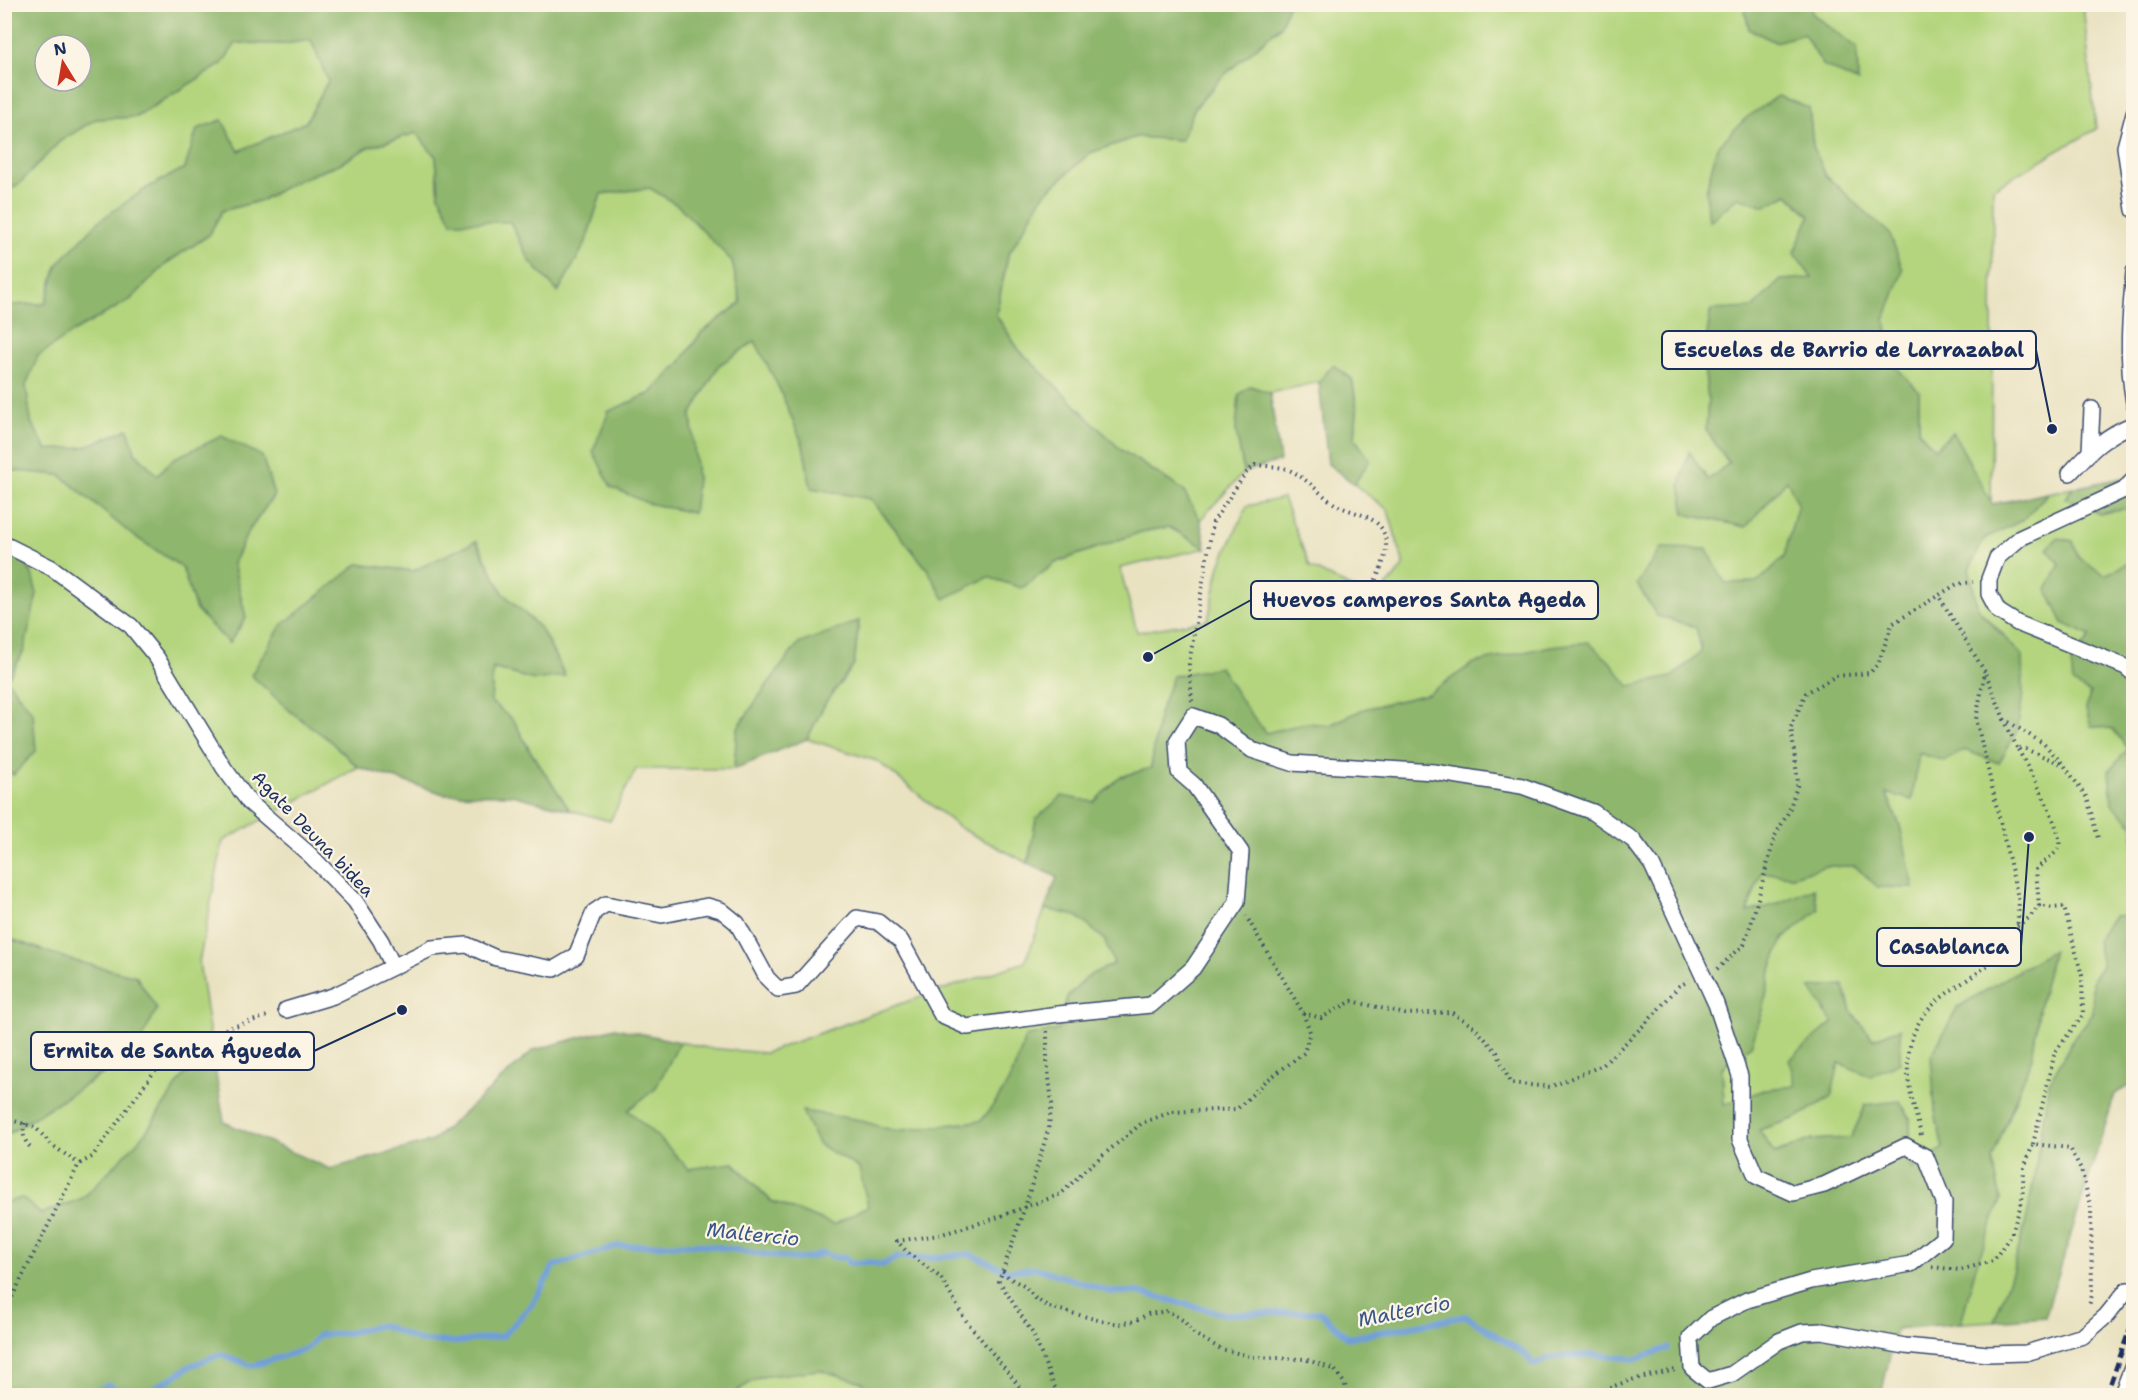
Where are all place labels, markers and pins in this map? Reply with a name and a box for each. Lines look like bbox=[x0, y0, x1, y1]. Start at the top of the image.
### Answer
callout: Escuelas de Barrio de Larrazabal bbox=[1662, 331, 2036, 369]
callout: Huevos camperos Santa Ageda bbox=[1251, 581, 1598, 619]
callout: Casablanca bbox=[1877, 928, 2021, 966]
callout: Ermita de Santa Águeda bbox=[31, 1032, 314, 1070]

